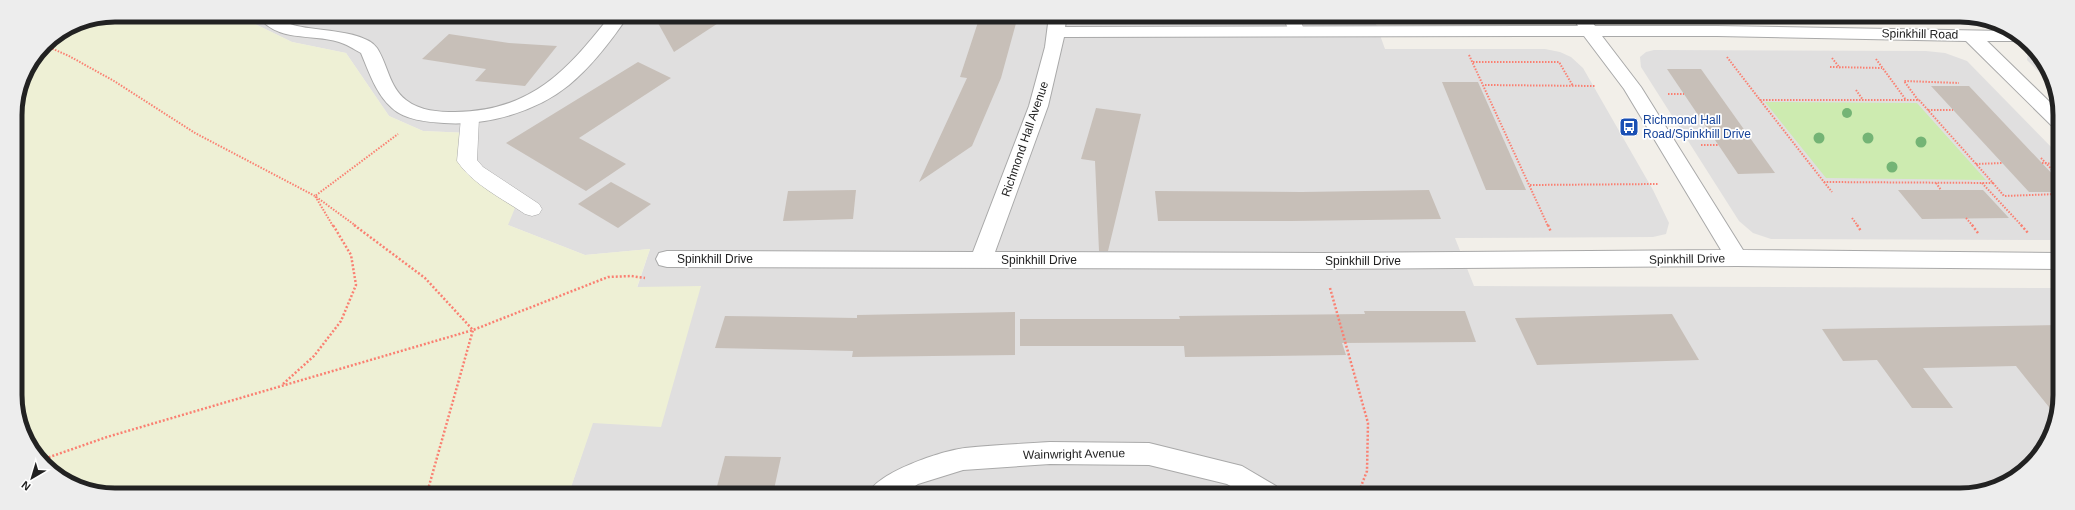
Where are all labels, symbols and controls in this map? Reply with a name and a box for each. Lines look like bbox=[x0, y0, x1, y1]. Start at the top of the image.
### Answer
street label: Spinkhill Road bbox=[1882, 26, 1958, 42]
street label: Richmond Hall Avenue bbox=[999, 79, 1051, 199]
place label: Richmond Hall Road/Spinkhill Drive bbox=[1643, 113, 1751, 141]
bus stop icon: Richmond Hall Road/Spinkhill Drive bbox=[1618, 116, 1640, 138]
street label: Spinkhill Drive bbox=[1649, 251, 1725, 267]
street label: Spinkhill Drive bbox=[677, 252, 753, 266]
street label: Spinkhill Drive bbox=[1001, 253, 1077, 267]
street label: Spinkhill Drive bbox=[1325, 254, 1401, 268]
street label: Wainwright Avenue bbox=[1023, 446, 1125, 462]
north arrow bbox=[12, 458, 52, 498]
text: N bbox=[19, 479, 33, 493]

